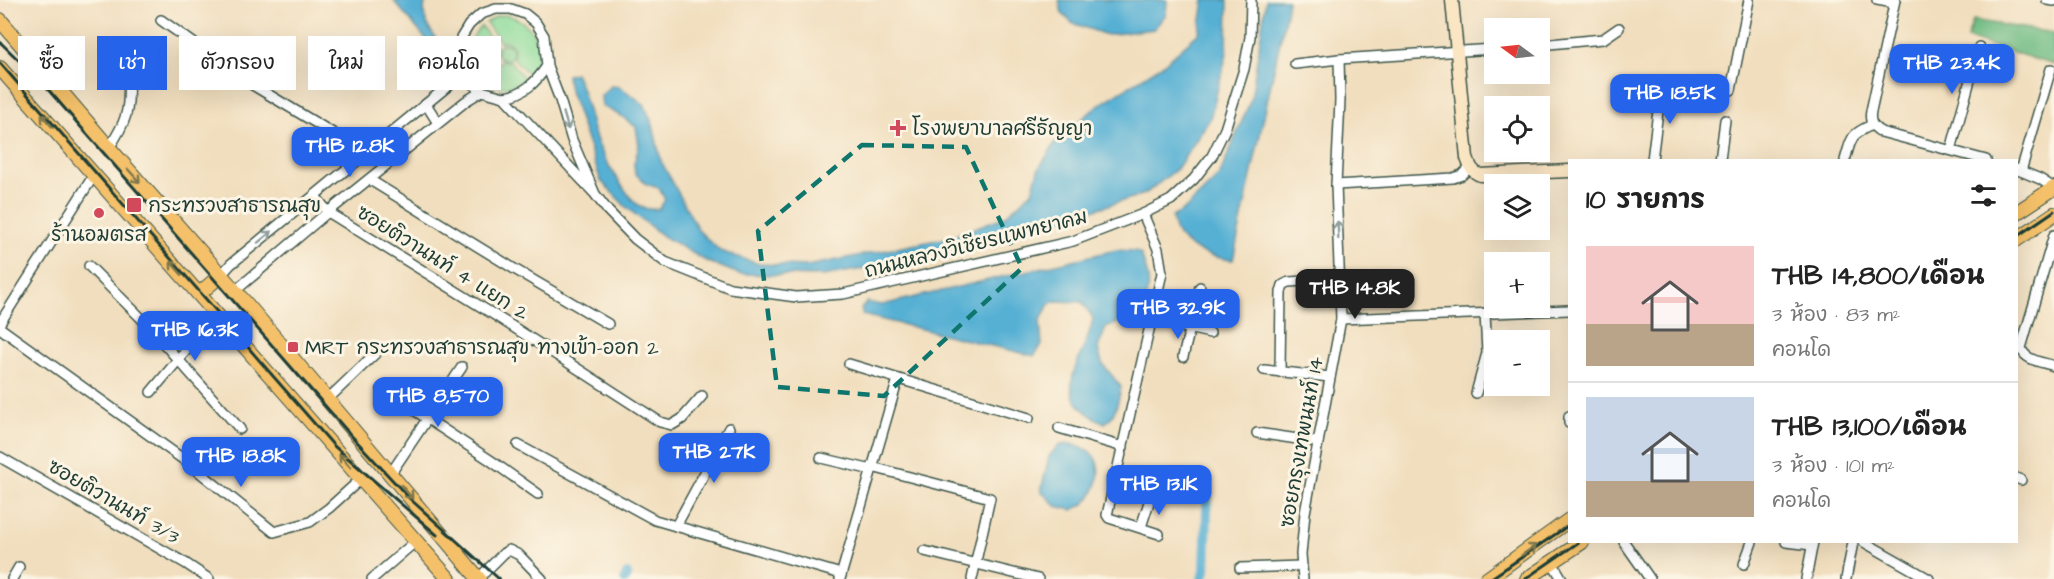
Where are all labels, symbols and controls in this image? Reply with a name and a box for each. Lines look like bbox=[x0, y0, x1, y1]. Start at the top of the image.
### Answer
north arrow bbox=[1484, 18, 1550, 84]
map controls bbox=[1484, 18, 1550, 396]
chip: ซื้อ bbox=[18, 36, 85, 90]
chip: เช่า bbox=[97, 36, 167, 90]
chip: ตัวกรอง bbox=[179, 36, 296, 90]
chip: ใหม่ bbox=[308, 36, 385, 90]
chip: คอนโด bbox=[397, 36, 501, 90]
pin: THB 23.4K bbox=[1883, 44, 2021, 95]
text: THB 23.4K bbox=[1904, 49, 2000, 77]
pin: THB 18.5K bbox=[1601, 74, 1739, 125]
text: THB 18.5K bbox=[1624, 79, 1716, 107]
button: locate bbox=[1484, 96, 1550, 162]
one-way arrow bbox=[561, 111, 572, 130]
one-way arrow bbox=[40, 114, 54, 129]
place label: โรงพยาบาลศรีธัญญา bbox=[912, 115, 1092, 143]
marker: โรงพยาบาลศรีธัญญา bbox=[889, 119, 907, 137]
pin: THB 12.8K bbox=[281, 127, 419, 178]
text: THB 12.8K bbox=[306, 132, 394, 160]
one-way arrow bbox=[127, 168, 141, 183]
button: layers bbox=[1484, 174, 1550, 240]
icon: filters bbox=[1967, 179, 2000, 212]
text: 10 รายการ bbox=[1586, 182, 1705, 218]
place label: กระทรวงสาธารณสุข bbox=[148, 192, 321, 221]
marker: กระทรวงสาธารณสุข bbox=[125, 196, 143, 214]
street label: ซอยติวานนท์ 4 แยก 2 bbox=[351, 198, 534, 328]
street label: ถนนหลวงวิเชียรแพทยาคม bbox=[862, 203, 1091, 285]
marker: ร้านอมตรส bbox=[92, 206, 106, 220]
place label: ร้านอมตรส bbox=[51, 221, 149, 249]
one-way arrow bbox=[1332, 221, 1343, 241]
one-way arrow bbox=[257, 230, 273, 243]
button: + bbox=[1484, 252, 1550, 318]
text: THB 14,800/เดือน bbox=[1772, 258, 1985, 294]
one-way arrow bbox=[169, 261, 183, 276]
pin: THB 14.8K bbox=[1286, 269, 1424, 320]
icon: home bbox=[1634, 270, 1706, 342]
text: THB 14.8K bbox=[1310, 274, 1400, 302]
pin: THB 32.9K bbox=[1109, 289, 1247, 340]
text: THB 32.9K bbox=[1131, 294, 1225, 322]
text: 3 ห้อง · 83 m² bbox=[1772, 301, 1900, 329]
pin: THB 16.3K bbox=[126, 311, 264, 362]
text: THB 16.3K bbox=[152, 316, 239, 344]
button: − bbox=[1484, 330, 1550, 396]
place label: MRT กระทรวงสาธารณสุข ทางเข้า-ออก 2 bbox=[305, 334, 659, 363]
text: คอนโด bbox=[1772, 336, 1831, 364]
marker: MRT กระทรวงสาธารณสุข ทางเข้า-ออก 2 bbox=[286, 340, 300, 354]
street label: ซอยกรุงเทพนนท์ 14 bbox=[1273, 354, 1332, 530]
pin: THB 8,570 bbox=[369, 377, 507, 428]
text: THB 8,570 bbox=[387, 382, 489, 410]
text: THB 13,100/เดือน bbox=[1772, 409, 1967, 445]
icon: home bbox=[1634, 421, 1706, 493]
pin: THB 27K bbox=[659, 433, 769, 484]
pin: THB 18.8K bbox=[172, 437, 310, 488]
text: THB 27K bbox=[673, 438, 755, 466]
text: THB 18.8K bbox=[196, 442, 286, 470]
text: 3 ห้อง · 101 m² bbox=[1772, 452, 1895, 480]
street label: ซอยติวานนท์ 3/3 bbox=[42, 453, 185, 551]
one-way arrow bbox=[338, 454, 352, 469]
pin: THB 13.1K bbox=[1090, 465, 1228, 516]
text: THB 13.1K bbox=[1120, 470, 1198, 498]
one-way arrow bbox=[400, 484, 413, 500]
text: คอนโด bbox=[1772, 487, 1831, 515]
one-way arrow bbox=[1520, 544, 1536, 556]

